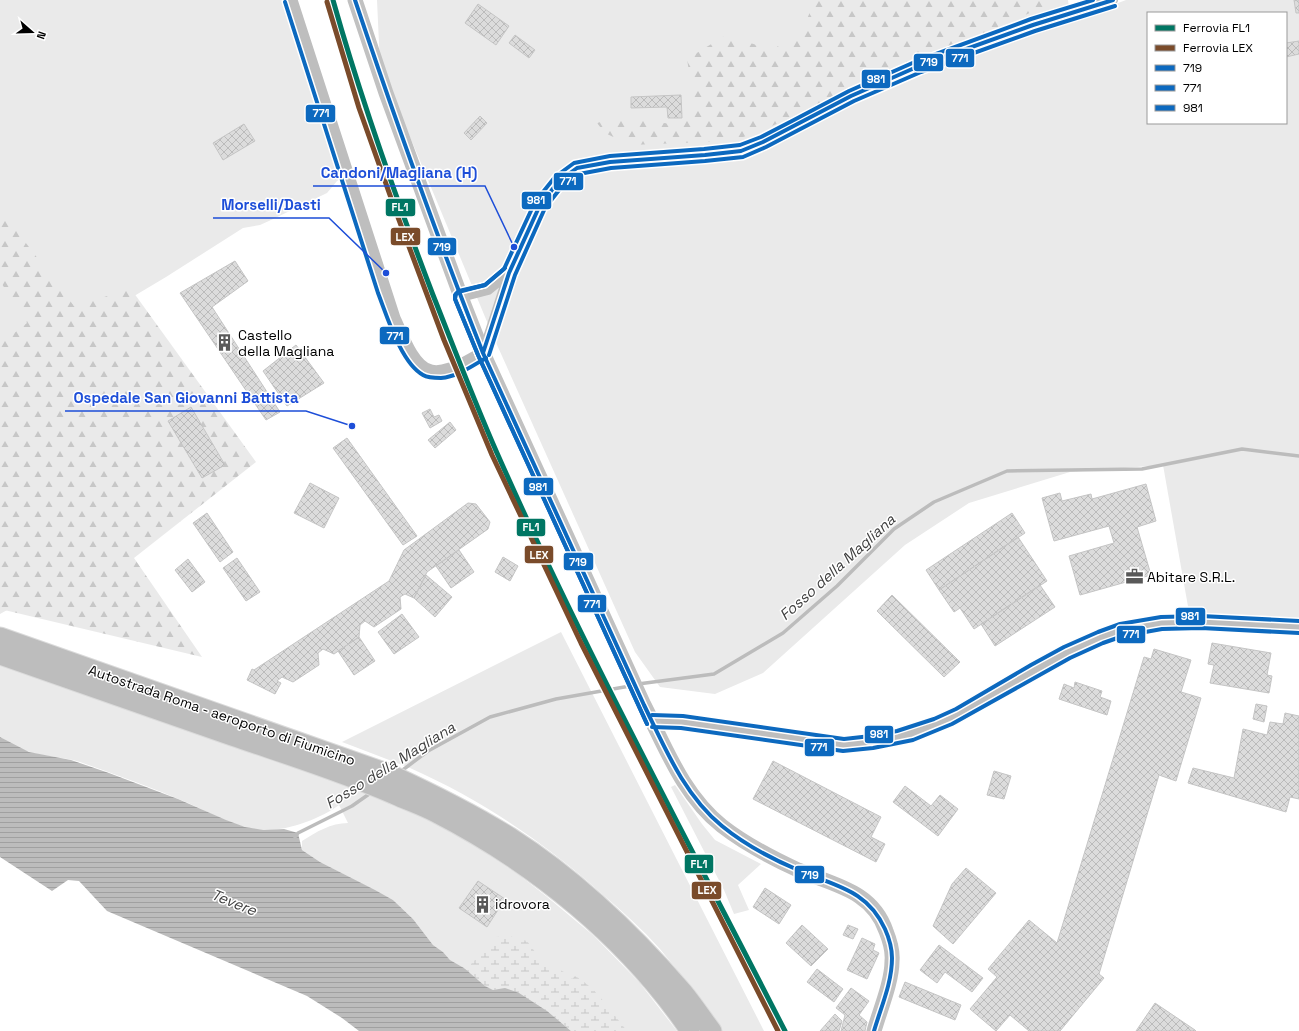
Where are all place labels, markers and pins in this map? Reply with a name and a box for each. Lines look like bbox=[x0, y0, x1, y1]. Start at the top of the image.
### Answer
callout: Candoni/Magliana (H) bbox=[313, 159, 485, 186]
callout: Morselli/Dasti bbox=[213, 191, 329, 218]
place label: Castello della Magliana bbox=[238, 326, 334, 360]
building icon: Castello della Magliana bbox=[215, 333, 235, 353]
callout: Ospedale San Giovanni Battista bbox=[65, 384, 306, 411]
office icon: Abitare S.R.L. bbox=[1124, 567, 1144, 587]
place label: Abitare S.R.L. bbox=[1147, 568, 1235, 586]
building icon: idrovora bbox=[472, 894, 492, 914]
place label: idrovora bbox=[495, 895, 550, 913]

